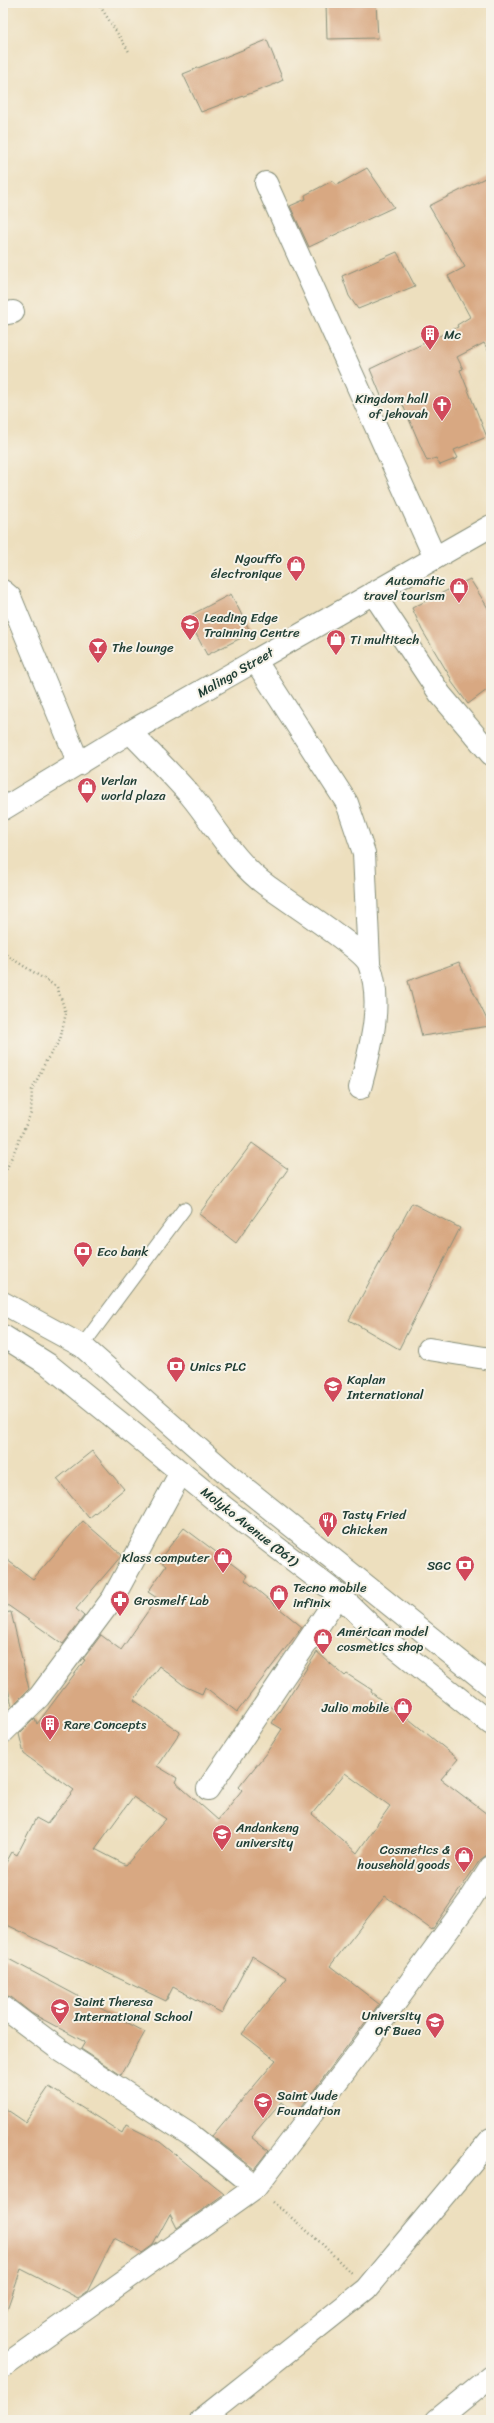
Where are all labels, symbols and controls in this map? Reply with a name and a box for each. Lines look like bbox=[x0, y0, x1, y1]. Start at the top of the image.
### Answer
building icon: Mc bbox=[419, 323, 441, 351]
place label: Mc bbox=[444, 323, 462, 346]
place label: Kingdom hall of jehovah bbox=[355, 387, 428, 425]
church icon: Kingdom hall of jehovah bbox=[431, 394, 453, 422]
place label: Ngouffo électronique bbox=[211, 547, 283, 585]
shop icon: Ngouffo électronique bbox=[285, 554, 307, 582]
place label: Automatic travel tourism bbox=[364, 569, 446, 607]
shop icon: Automatic travel tourism bbox=[448, 576, 470, 604]
place label: Leading Edge Trainning Centre bbox=[204, 606, 300, 644]
school or university icon: Leading Edge Trainning Centre bbox=[179, 613, 201, 641]
shop icon: Ti multitech bbox=[325, 628, 347, 656]
place label: Ti multitech bbox=[350, 628, 420, 651]
bar icon: The lounge bbox=[87, 636, 109, 664]
place label: The lounge bbox=[112, 636, 174, 659]
street label: Malingo Street bbox=[192, 641, 279, 704]
place label: Verlan world plaza bbox=[101, 769, 166, 807]
shop icon: Verlan world plaza bbox=[76, 776, 98, 804]
bank icon: Eco bank bbox=[72, 1240, 94, 1268]
place label: Eco bank bbox=[97, 1240, 148, 1263]
bank icon: Unics PLC bbox=[165, 1355, 187, 1383]
place label: Unics PLC bbox=[190, 1355, 246, 1378]
place label: Kaplan International bbox=[346, 1368, 424, 1406]
school or university icon: Kaplan International bbox=[322, 1375, 344, 1403]
street label: Molyko Avenue (D61) bbox=[196, 1481, 305, 1573]
place label: Tasty Fried Chicken bbox=[342, 1503, 407, 1541]
restaurant icon: Tasty Fried Chicken bbox=[317, 1510, 339, 1538]
place label: Klass computer bbox=[122, 1546, 210, 1569]
shop icon: Klass computer bbox=[212, 1546, 234, 1574]
place label: SGC bbox=[427, 1554, 451, 1577]
bank icon: SGC bbox=[454, 1554, 476, 1582]
place label: Tecno mobile infinix bbox=[293, 1576, 367, 1614]
shop icon: Tecno mobile infinix bbox=[268, 1583, 290, 1611]
pharmacy icon: Grosmelf Lab bbox=[109, 1589, 131, 1617]
place label: Grosmelf Lab bbox=[134, 1589, 209, 1612]
place label: Américan model cosmetics shop bbox=[336, 1620, 428, 1658]
shop icon: Américan model cosmetics shop bbox=[312, 1627, 334, 1655]
place label: Julio mobile bbox=[321, 1696, 389, 1719]
shop icon: Julio mobile bbox=[392, 1696, 414, 1724]
building icon: Rare Concepts bbox=[39, 1713, 61, 1741]
place label: Rare Concepts bbox=[64, 1713, 147, 1736]
place label: Andankeng university bbox=[235, 1816, 300, 1854]
school or university icon: Andankeng university bbox=[211, 1823, 233, 1851]
place label: Cosmetics & household goods bbox=[357, 1838, 450, 1876]
shop icon: Cosmetics & household goods bbox=[453, 1845, 475, 1873]
place label: Saint Theresa International School bbox=[73, 1990, 192, 2028]
school or university icon: Saint Theresa International School bbox=[49, 1997, 71, 2025]
place label: University Of Buea bbox=[362, 2004, 421, 2042]
school or university icon: University Of Buea bbox=[424, 2011, 446, 2039]
place label: Saint Jude Foundation bbox=[277, 2084, 340, 2122]
school or university icon: Saint Jude Foundation bbox=[252, 2091, 274, 2119]

